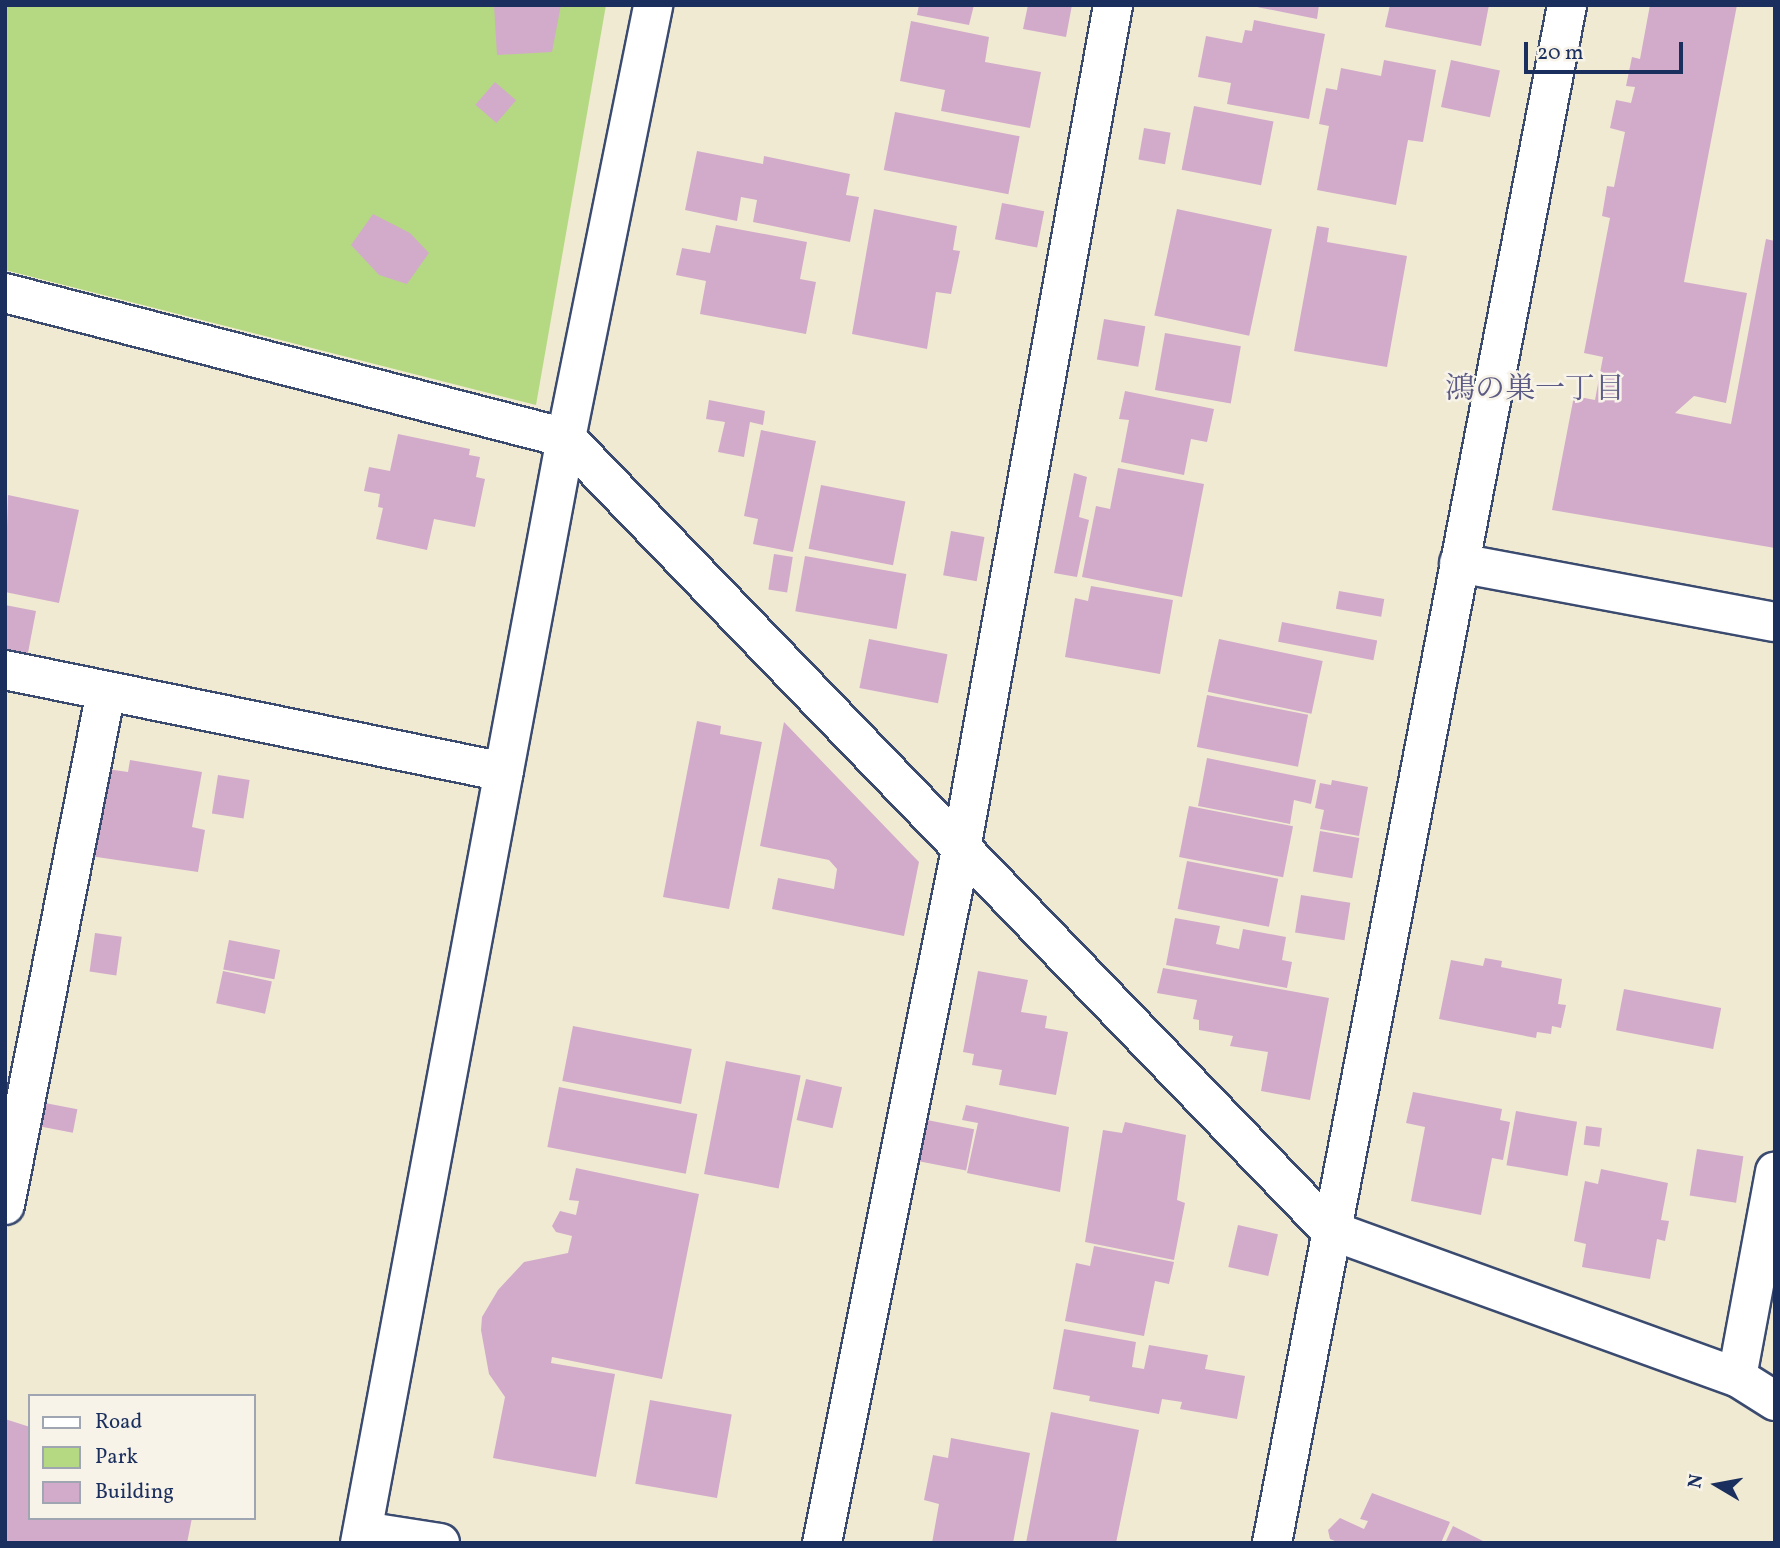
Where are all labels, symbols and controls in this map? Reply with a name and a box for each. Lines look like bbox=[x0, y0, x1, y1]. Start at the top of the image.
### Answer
scale bar bbox=[1528, 28, 1687, 72]
text: 20 m bbox=[1537, 39, 1583, 68]
district label: 鴻の巣一丁目 bbox=[1445, 372, 1625, 408]
legend bbox=[28, 1394, 256, 1520]
text: Road bbox=[95, 1408, 142, 1437]
text: Park bbox=[95, 1443, 138, 1472]
north arrow bbox=[1682, 1450, 1752, 1520]
text: N bbox=[1682, 1472, 1710, 1490]
text: Building bbox=[95, 1478, 174, 1507]

